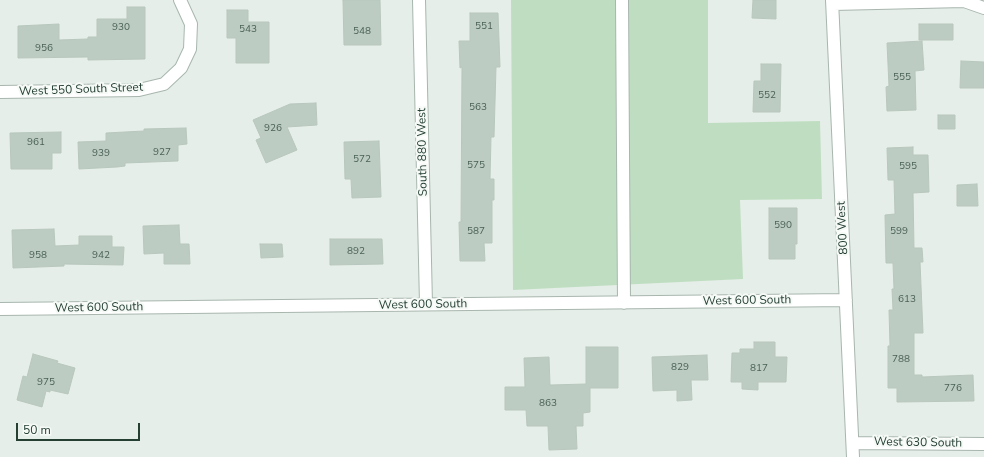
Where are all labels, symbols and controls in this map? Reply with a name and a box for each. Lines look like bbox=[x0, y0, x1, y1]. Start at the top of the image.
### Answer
house number: 551 bbox=[475, 21, 493, 33]
house number: 930 bbox=[112, 22, 130, 34]
house number: 543 bbox=[239, 24, 257, 36]
house number: 548 bbox=[353, 26, 371, 38]
house number: 956 bbox=[35, 43, 53, 55]
house number: 555 bbox=[893, 72, 911, 84]
street label: West 550 South Street bbox=[19, 81, 143, 99]
house number: 552 bbox=[758, 90, 776, 102]
house number: 563 bbox=[469, 102, 487, 114]
street label: South 880 West bbox=[415, 108, 431, 196]
house number: 926 bbox=[264, 123, 282, 135]
house number: 961 bbox=[27, 137, 45, 149]
house number: 927 bbox=[153, 147, 171, 159]
house number: 939 bbox=[92, 148, 110, 160]
house number: 572 bbox=[353, 154, 371, 166]
house number: 575 bbox=[467, 160, 485, 172]
house number: 595 bbox=[899, 161, 917, 173]
street label: 800 West bbox=[834, 201, 852, 255]
house number: 590 bbox=[774, 220, 792, 232]
house number: 587 bbox=[467, 226, 485, 238]
house number: 599 bbox=[890, 226, 908, 238]
house number: 892 bbox=[347, 246, 365, 258]
house number: 958 bbox=[29, 250, 47, 262]
house number: 942 bbox=[92, 250, 110, 262]
street label: West 600 South bbox=[703, 293, 791, 309]
house number: 613 bbox=[898, 294, 916, 306]
street label: West 600 South bbox=[379, 297, 467, 313]
street label: West 600 South bbox=[55, 300, 143, 316]
house number: 788 bbox=[892, 354, 910, 366]
house number: 829 bbox=[671, 362, 689, 374]
house number: 817 bbox=[750, 363, 768, 375]
house number: 975 bbox=[37, 377, 55, 389]
house number: 776 bbox=[944, 383, 962, 395]
house number: 863 bbox=[539, 398, 557, 410]
scale bar bbox=[18, 415, 142, 441]
text: 50 m bbox=[23, 422, 51, 438]
street label: West 630 South bbox=[874, 435, 962, 451]

